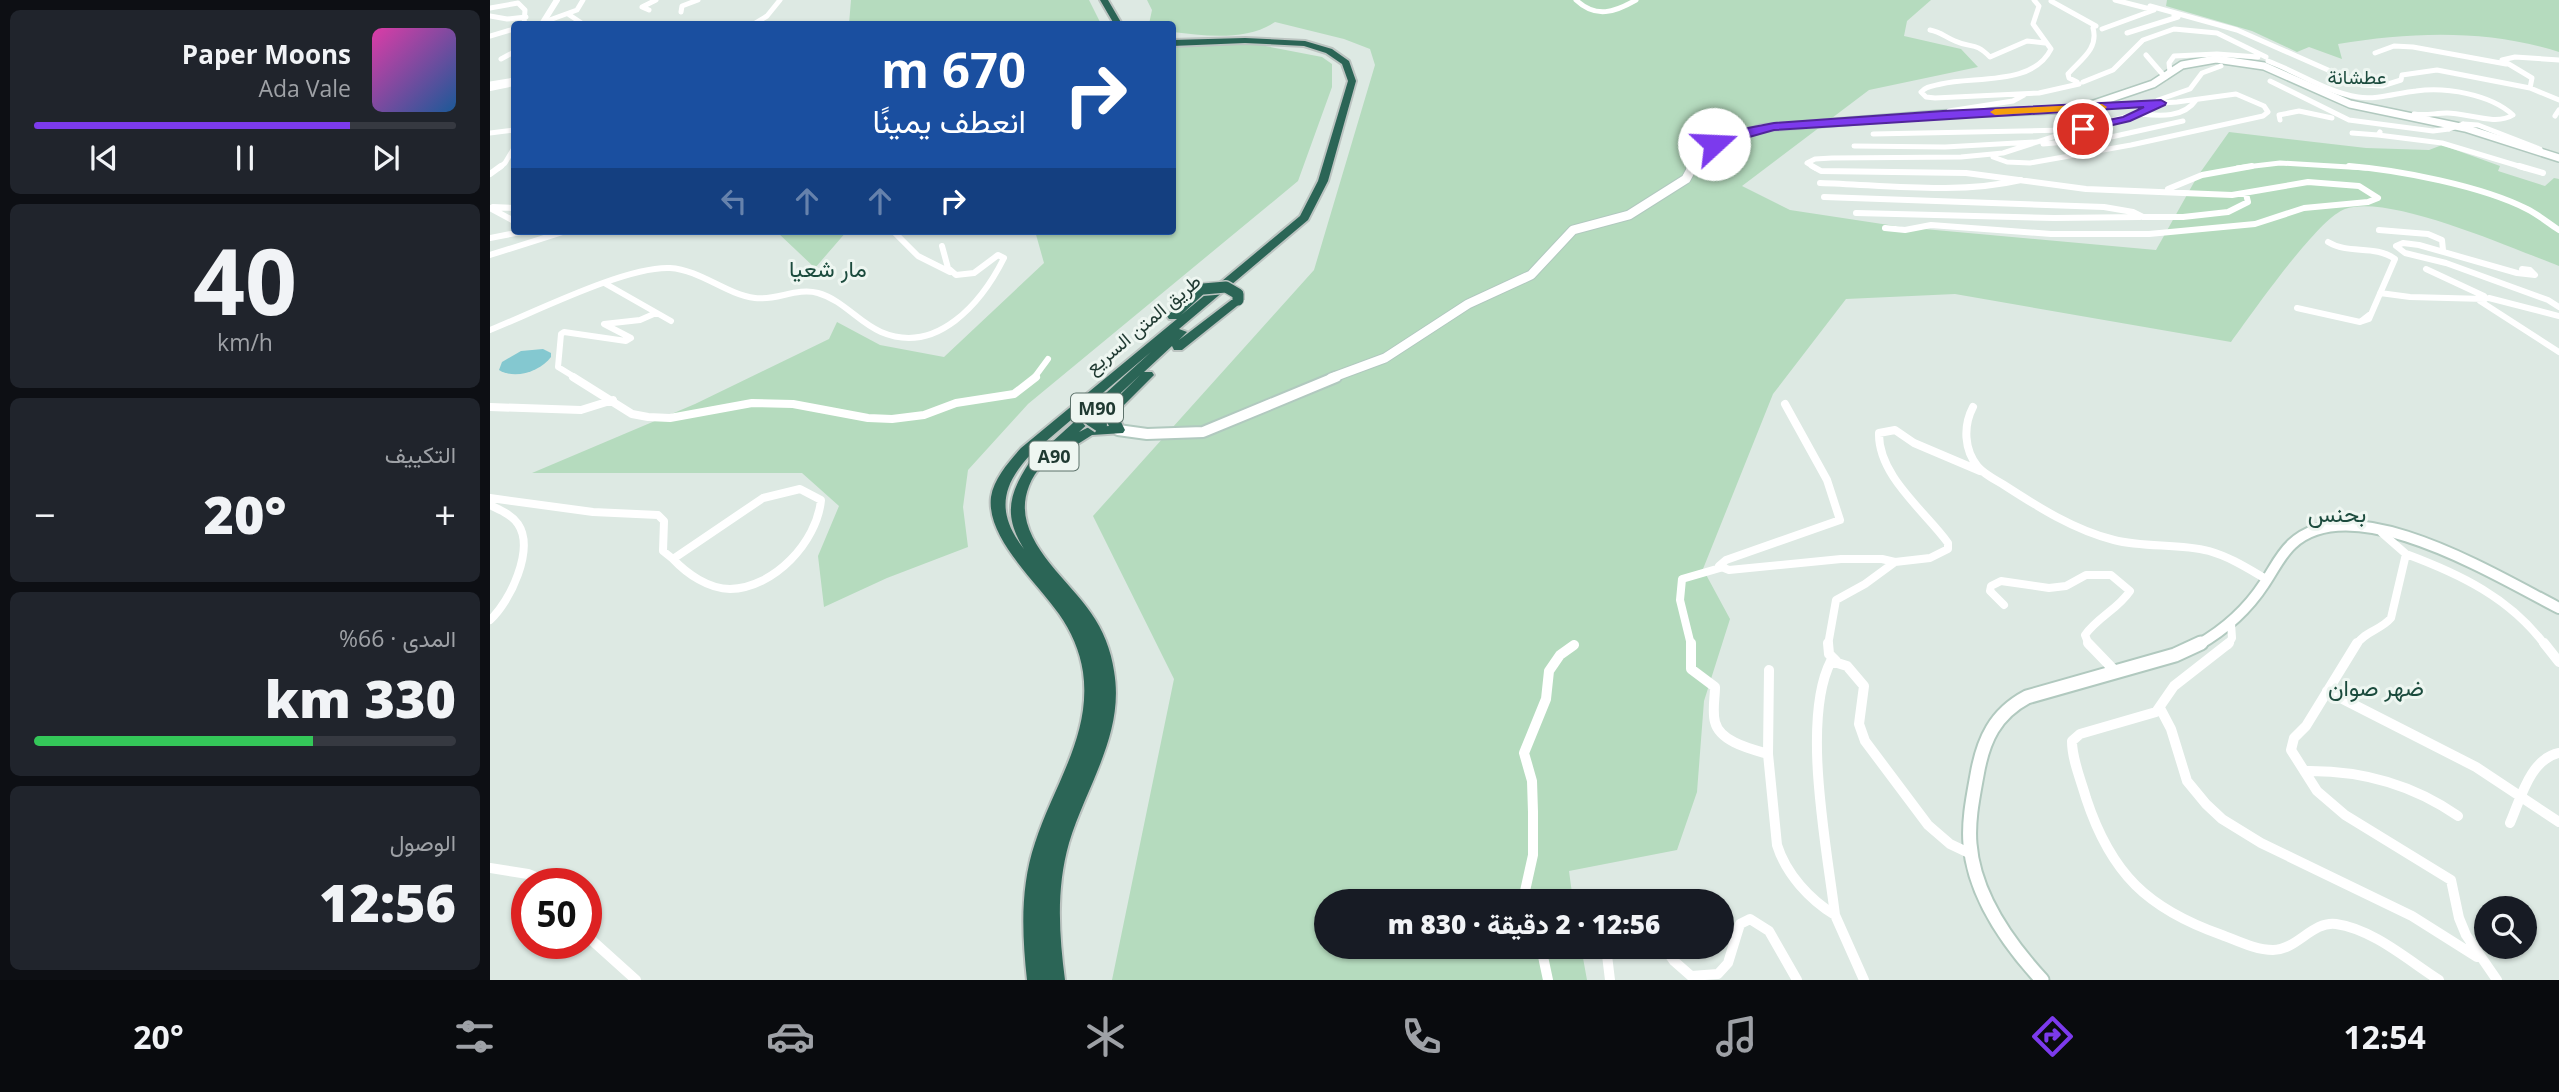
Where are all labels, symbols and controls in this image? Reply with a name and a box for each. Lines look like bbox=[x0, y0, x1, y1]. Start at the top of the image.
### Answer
text: Paper Moons bbox=[182, 36, 351, 72]
text: 670 m bbox=[881, 36, 1026, 102]
icon: right bbox=[1050, 49, 1141, 140]
district label: عطشانة bbox=[2327, 64, 2387, 90]
text: Ada Vale bbox=[258, 72, 351, 104]
text: انعطف يمينًا bbox=[872, 99, 1026, 142]
pin bbox=[2053, 99, 2113, 159]
position arrow bbox=[1677, 107, 1751, 181]
icon: arrive bbox=[2064, 110, 2102, 148]
icon: previous bbox=[85, 139, 123, 177]
icon: pause bbox=[226, 139, 264, 177]
icon: next bbox=[367, 139, 405, 177]
icon: left bbox=[715, 182, 753, 220]
icon: ahead bbox=[788, 182, 826, 220]
icon: ahead bbox=[861, 182, 899, 220]
icon: right bbox=[934, 182, 972, 220]
text: 40 bbox=[193, 218, 297, 342]
district label: مار شعيا bbox=[789, 252, 867, 284]
street label: طريق المتن السريع bbox=[1080, 268, 1207, 381]
text: km/h bbox=[217, 326, 273, 358]
road number: M90 bbox=[1071, 394, 1123, 422]
text: التكييف bbox=[385, 438, 456, 470]
road number: A90 bbox=[1030, 442, 1078, 470]
text: 20° bbox=[204, 478, 286, 549]
text: − bbox=[34, 488, 56, 540]
text: + bbox=[434, 488, 456, 540]
district label: بحنس bbox=[2308, 497, 2366, 529]
text: المدى · 66% bbox=[339, 622, 456, 654]
text: 330 km bbox=[265, 662, 456, 733]
district label: ضهر صوان bbox=[2328, 671, 2424, 703]
text: الوصول bbox=[390, 826, 456, 858]
text: 12:56 bbox=[319, 866, 456, 937]
speed limit sign: 50 bbox=[511, 868, 602, 959]
map controls bbox=[2474, 896, 2537, 959]
button: search bbox=[2474, 896, 2537, 959]
text: 12:56 · 2 دقيقة · 830 m bbox=[1388, 906, 1660, 942]
icon: filters bbox=[450, 1012, 499, 1061]
icon: car bbox=[766, 1012, 815, 1061]
icon: climate bbox=[1081, 1012, 1130, 1061]
icon: phone bbox=[1397, 1012, 1446, 1061]
icon: music bbox=[1712, 1012, 1761, 1061]
icon: directions bbox=[2028, 1012, 2077, 1061]
text: 20° bbox=[133, 1015, 184, 1058]
text: 12:54 bbox=[2343, 1015, 2426, 1058]

